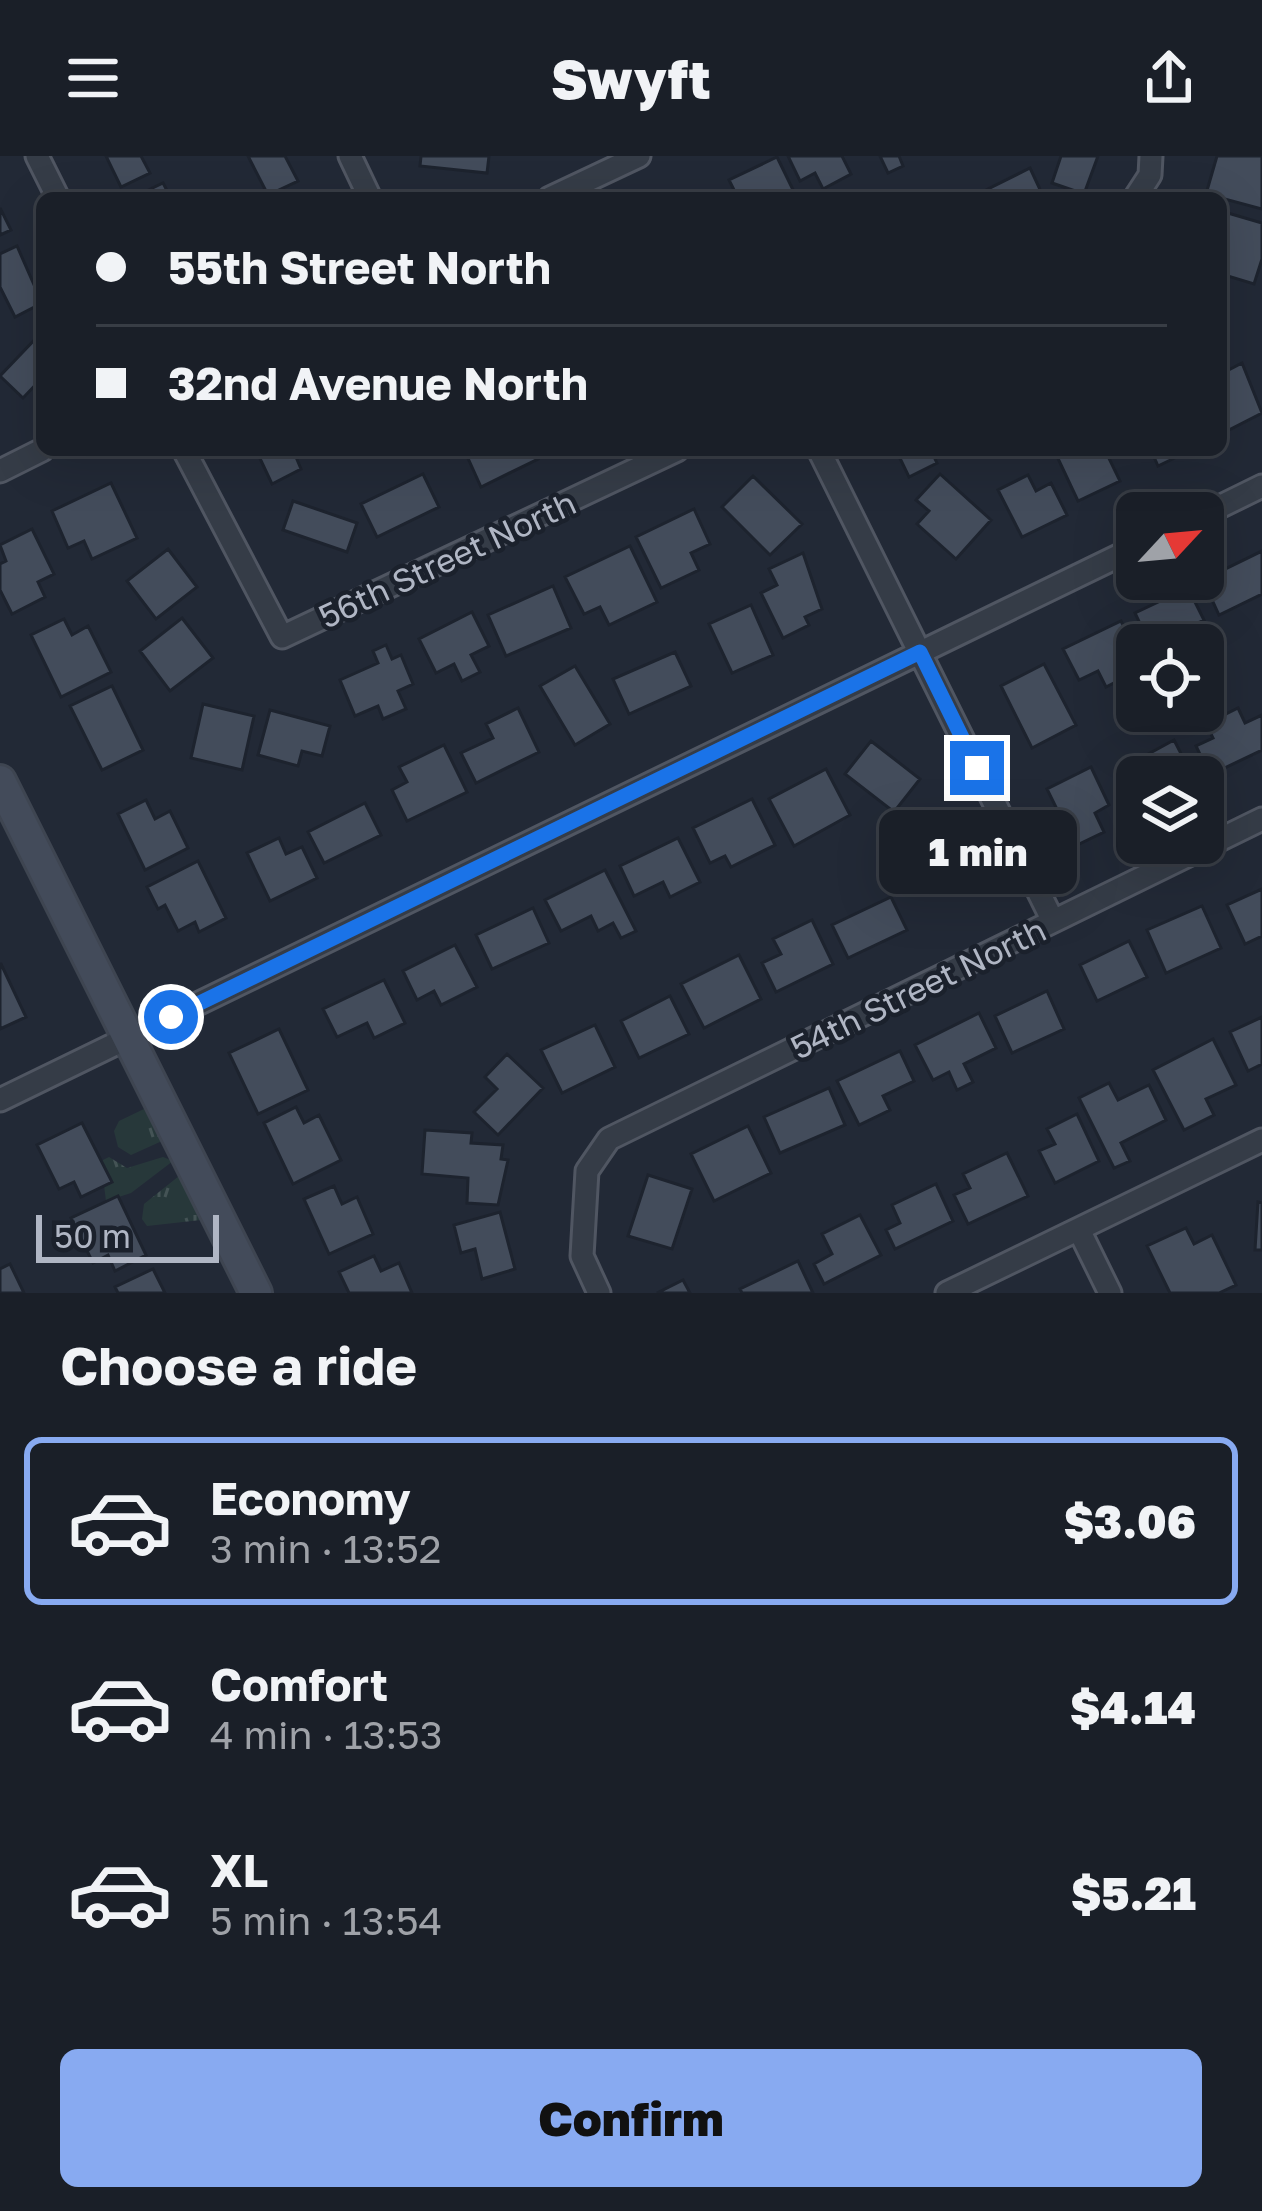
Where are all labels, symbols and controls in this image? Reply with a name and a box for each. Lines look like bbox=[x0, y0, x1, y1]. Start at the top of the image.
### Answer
icon: menu bbox=[60, 45, 126, 111]
icon: share bbox=[1136, 45, 1202, 111]
text: Swyft bbox=[551, 46, 711, 111]
text: 55th Street North bbox=[168, 240, 551, 294]
text: 32nd Avenue North bbox=[168, 356, 588, 410]
street label: 56th Street North bbox=[312, 482, 582, 636]
north arrow bbox=[1116, 492, 1224, 600]
map controls bbox=[1116, 492, 1224, 864]
button: locate bbox=[1116, 624, 1224, 732]
route end bbox=[950, 741, 1004, 795]
button: layers bbox=[1116, 756, 1224, 864]
callout: 1 min bbox=[878, 810, 1076, 894]
text: 1 min bbox=[928, 828, 1028, 875]
street label: 54th Street North bbox=[784, 909, 1052, 1067]
route start bbox=[144, 990, 198, 1044]
scale bar bbox=[36, 1209, 219, 1262]
text: 50 m bbox=[54, 1216, 131, 1255]
text: Choose a ride bbox=[60, 1332, 417, 1397]
icon: car bbox=[66, 1467, 174, 1575]
text: Economy bbox=[210, 1471, 411, 1525]
text: $3.06 bbox=[1064, 1494, 1196, 1548]
text: 3 min · 13:52 bbox=[210, 1525, 441, 1572]
icon: car bbox=[66, 1653, 174, 1761]
text: Comfort bbox=[210, 1657, 388, 1711]
text: $4.14 bbox=[1070, 1680, 1196, 1734]
text: 4 min · 13:53 bbox=[210, 1711, 443, 1758]
icon: car bbox=[66, 1839, 174, 1947]
text: XL bbox=[210, 1843, 268, 1897]
text: $5.21 bbox=[1071, 1866, 1196, 1920]
text: 5 min · 13:54 bbox=[210, 1897, 442, 1944]
button: Confirm bbox=[60, 2049, 1202, 2187]

